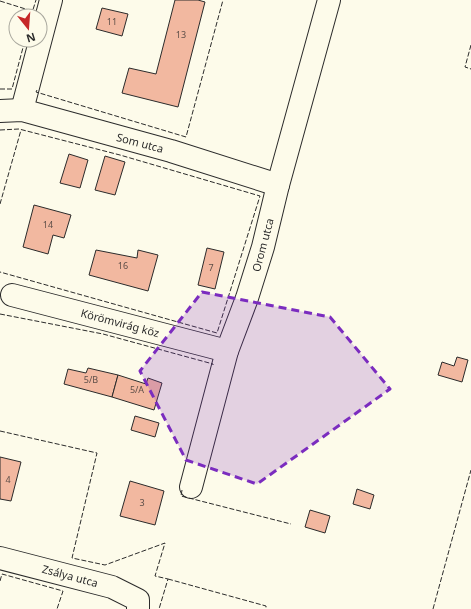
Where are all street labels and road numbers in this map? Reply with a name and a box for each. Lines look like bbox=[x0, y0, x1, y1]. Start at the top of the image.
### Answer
street label: Som utca bbox=[115, 129, 165, 156]
street label: Orom utca bbox=[248, 216, 277, 273]
street label: Körömvirág köz bbox=[79, 305, 161, 340]
street label: Zsálya utca bbox=[40, 561, 100, 590]

